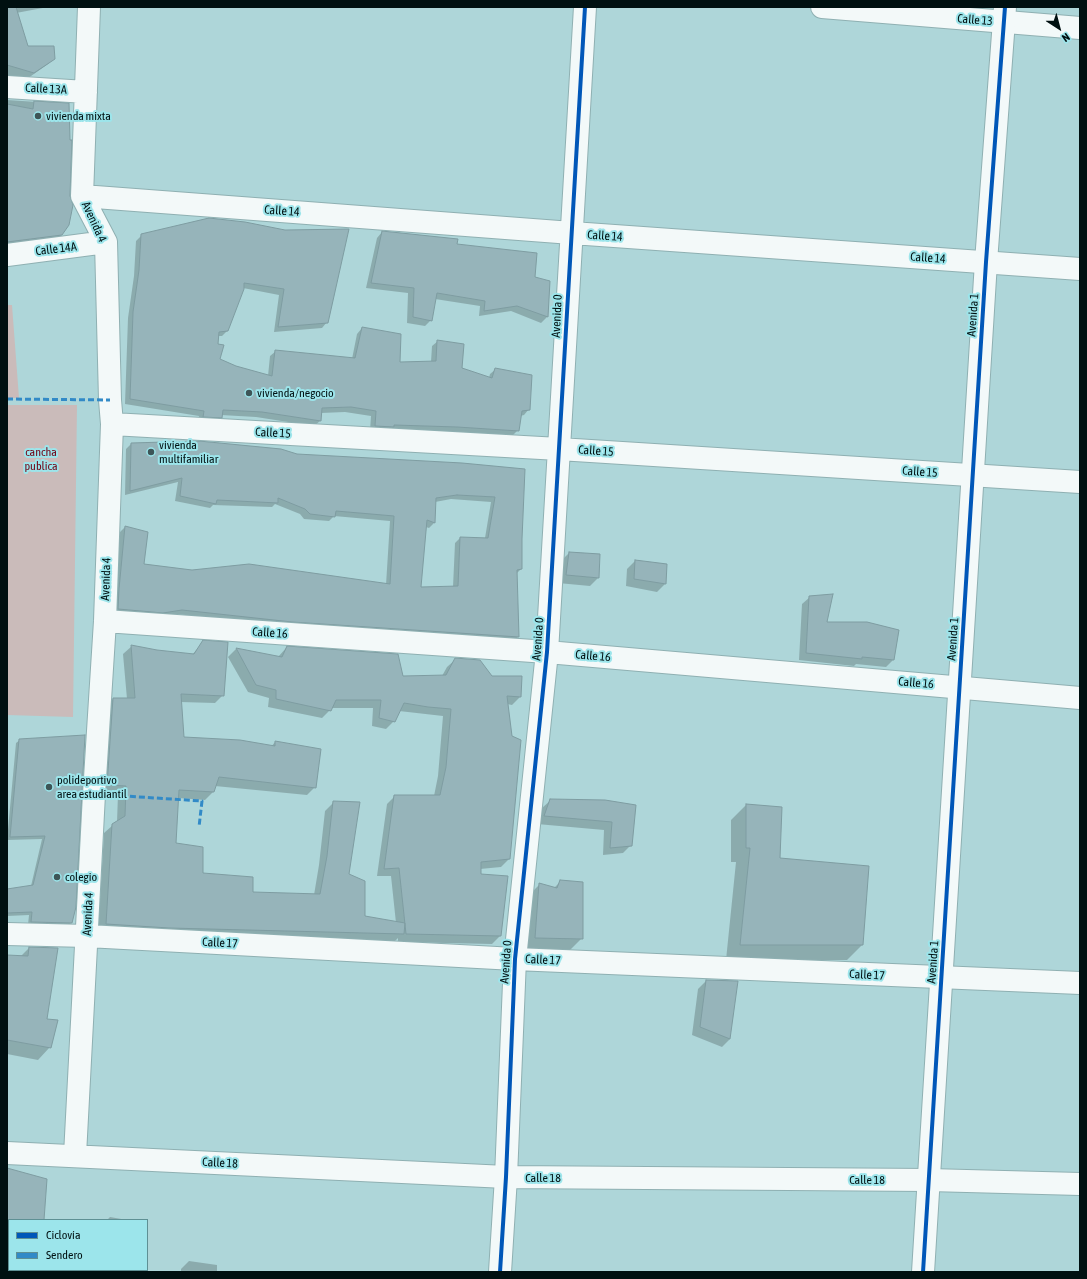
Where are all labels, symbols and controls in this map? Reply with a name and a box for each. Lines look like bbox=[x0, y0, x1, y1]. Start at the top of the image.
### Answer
north arrow bbox=[1039, 8, 1079, 48]
street label: Calle 13 bbox=[957, 11, 993, 29]
text: N bbox=[1060, 31, 1072, 44]
street label: Calle 13A bbox=[25, 81, 67, 97]
place label: vivienda mixta bbox=[46, 109, 111, 123]
marker: vivienda mixta bbox=[33, 111, 43, 121]
street label: Avenida 4 bbox=[78, 199, 110, 245]
street label: Calle 14 bbox=[264, 203, 300, 219]
street label: Calle 14 bbox=[587, 228, 623, 244]
street label: Calle 14A bbox=[35, 239, 77, 259]
street label: Calle 14 bbox=[910, 250, 946, 266]
street label: Avenida 1 bbox=[964, 293, 982, 337]
street label: Avenida 0 bbox=[549, 294, 565, 338]
place label: vivienda/negocio bbox=[257, 386, 334, 400]
marker: vivienda/negocio bbox=[244, 388, 254, 398]
street label: Calle 15 bbox=[255, 425, 291, 441]
place label: vivienda multifamiliar bbox=[159, 438, 218, 466]
street label: Calle 15 bbox=[578, 443, 614, 459]
park label: cancha publica bbox=[24, 445, 58, 473]
marker: vivienda multifamiliar bbox=[146, 447, 156, 457]
street label: Calle 15 bbox=[902, 464, 938, 480]
street label: Avenida 4 bbox=[98, 557, 114, 601]
street label: Avenida 0 bbox=[529, 617, 547, 661]
street label: Avenida 1 bbox=[944, 617, 962, 661]
street label: Calle 16 bbox=[252, 625, 288, 641]
street label: Calle 16 bbox=[575, 647, 611, 665]
street label: Calle 16 bbox=[898, 674, 934, 692]
place label: polideportivo area estudiantil bbox=[57, 773, 127, 801]
marker: polideportivo area estudiantil bbox=[44, 782, 54, 792]
place label: colegio bbox=[65, 870, 97, 884]
marker: colegio bbox=[52, 872, 62, 882]
street label: Avenida 4 bbox=[80, 892, 96, 936]
street label: Calle 17 bbox=[202, 935, 238, 951]
street label: Avenida 0 bbox=[497, 940, 515, 984]
street label: Avenida 1 bbox=[924, 940, 942, 984]
street label: Calle 17 bbox=[525, 952, 561, 968]
street label: Calle 17 bbox=[849, 967, 885, 983]
street label: Calle 18 bbox=[202, 1155, 238, 1171]
street label: Calle 18 bbox=[525, 1171, 561, 1185]
street label: Calle 18 bbox=[849, 1173, 885, 1187]
legend bbox=[8, 1219, 148, 1271]
text: Ciclovía bbox=[46, 1228, 80, 1242]
text: Sendero bbox=[46, 1248, 83, 1262]

